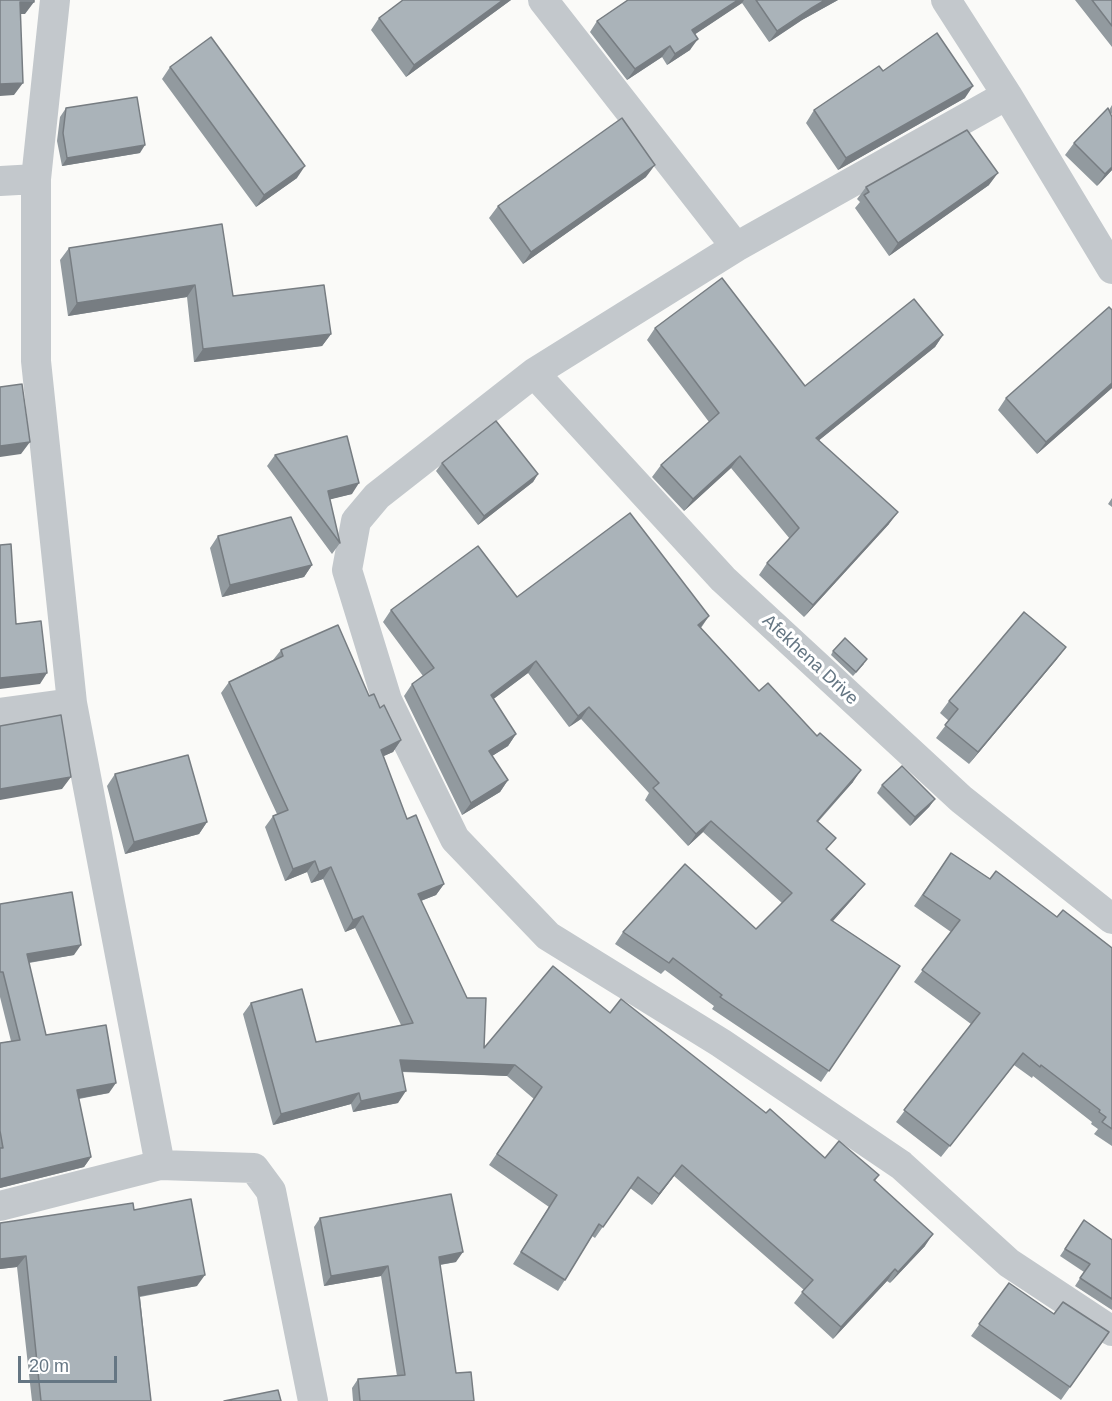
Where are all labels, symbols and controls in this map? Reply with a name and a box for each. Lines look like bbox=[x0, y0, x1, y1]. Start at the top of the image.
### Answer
street label: Afekhena Drive bbox=[758, 610, 862, 710]
scale bar bbox=[21, 1344, 120, 1382]
text: 20 m bbox=[29, 1356, 69, 1376]

